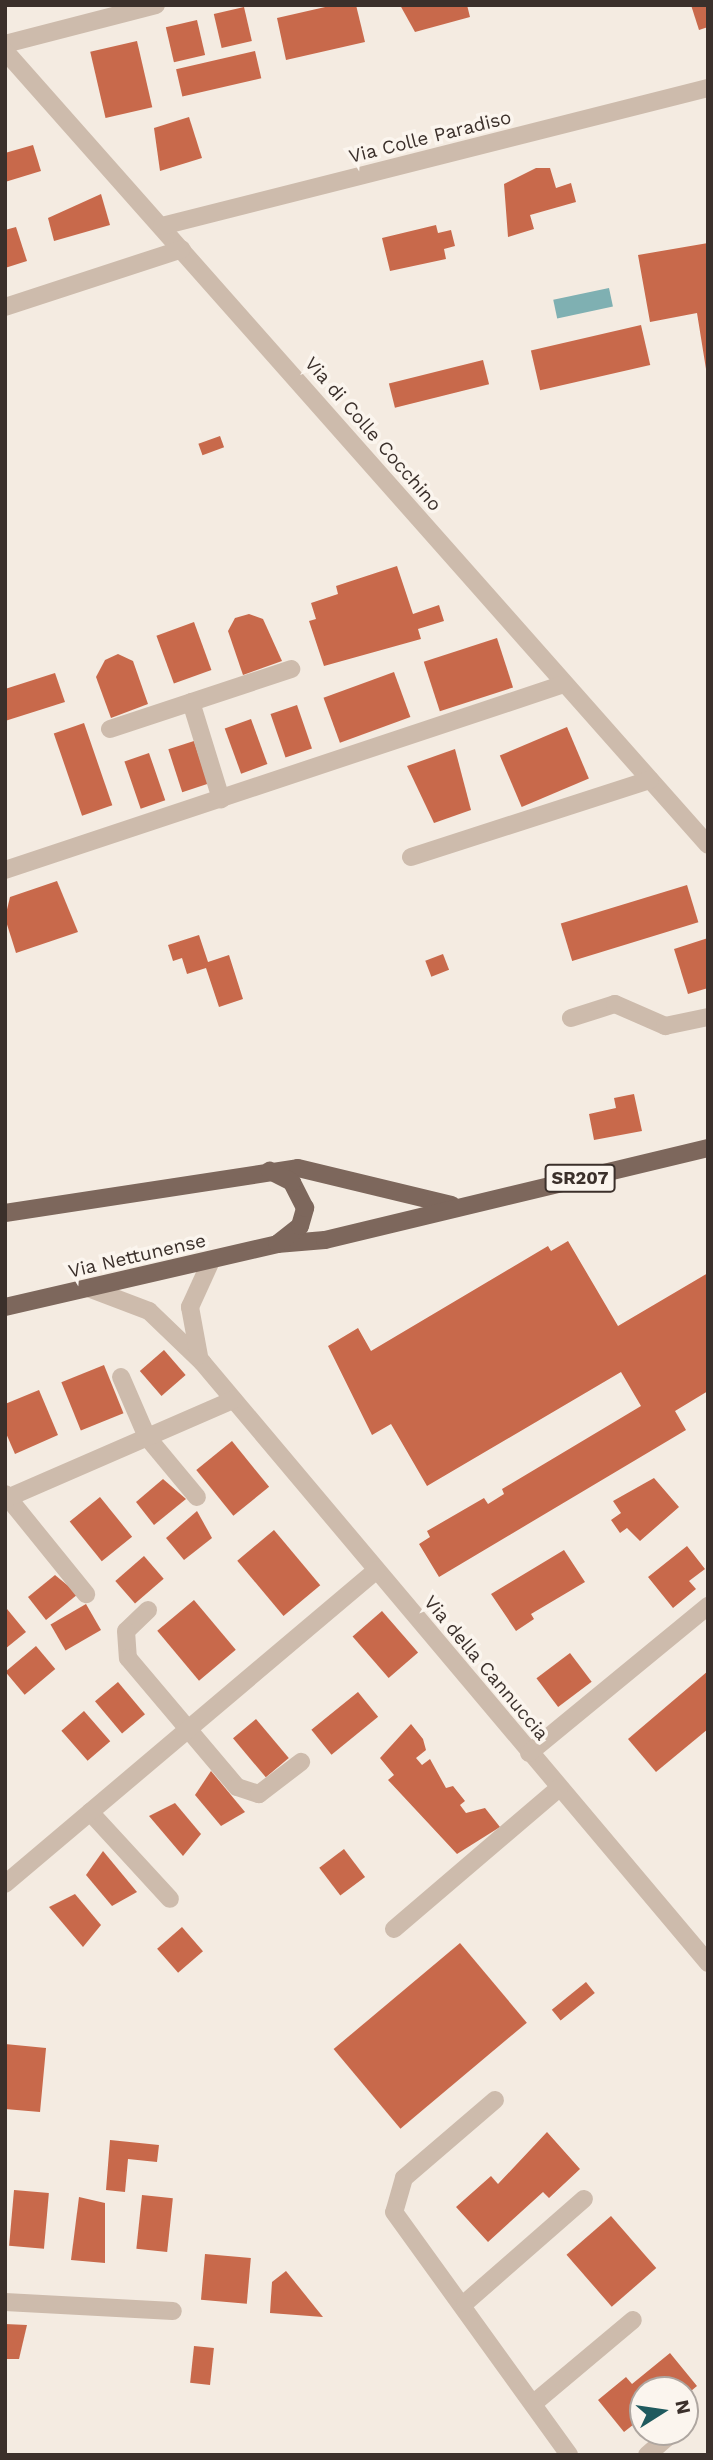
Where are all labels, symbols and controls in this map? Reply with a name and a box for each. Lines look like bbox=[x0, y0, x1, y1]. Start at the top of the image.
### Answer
street label: Via Colle Paradiso bbox=[346, 106, 514, 168]
street label: Via di Colle Cocchino bbox=[300, 352, 446, 516]
road number: SR207 bbox=[543, 1163, 617, 1192]
street label: Via Nettunense bbox=[66, 1229, 208, 1283]
street label: Via della Cannuccia bbox=[419, 1591, 553, 1745]
north arrow bbox=[629, 2376, 699, 2446]
text: N bbox=[670, 2398, 696, 2416]

